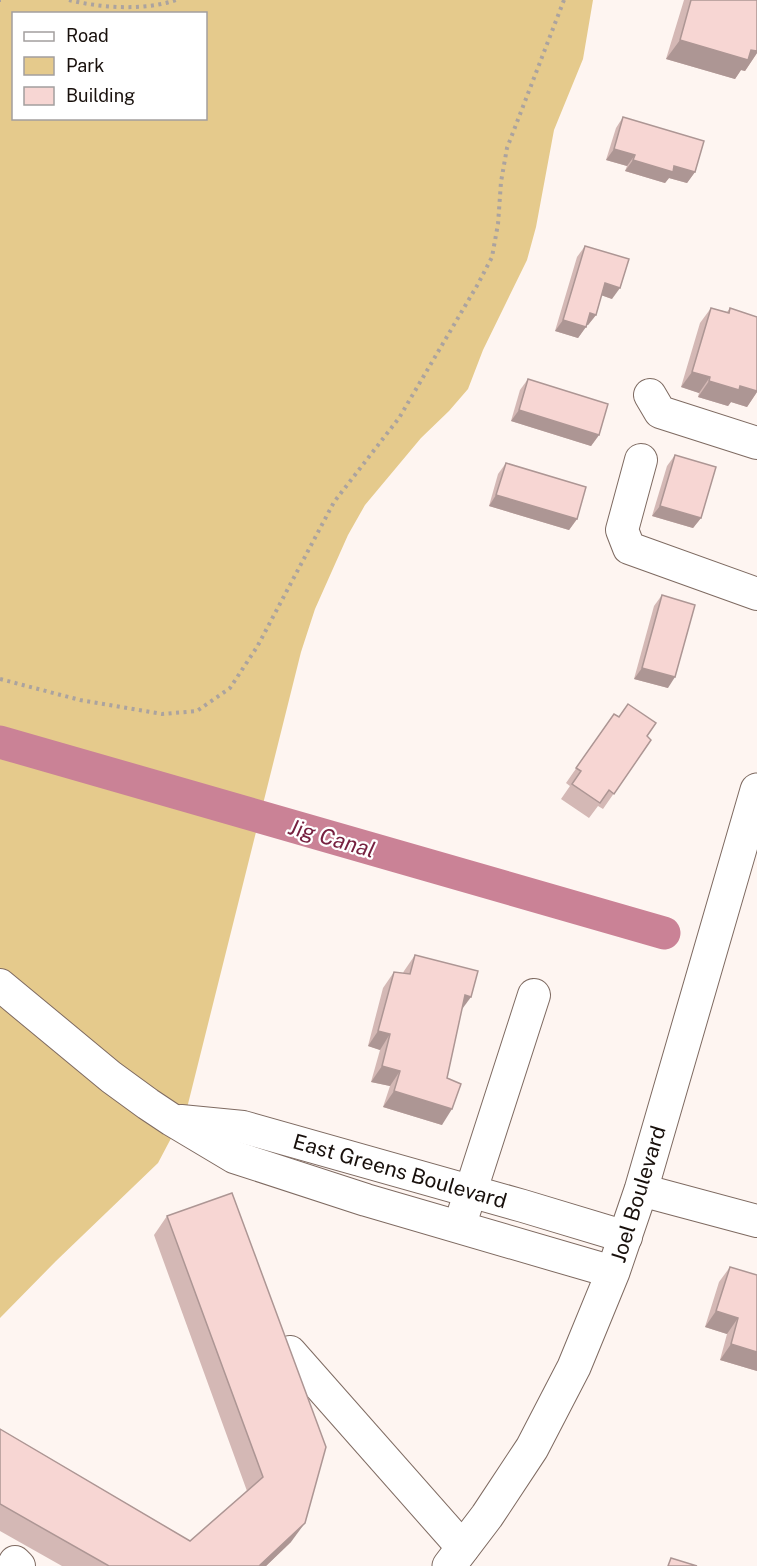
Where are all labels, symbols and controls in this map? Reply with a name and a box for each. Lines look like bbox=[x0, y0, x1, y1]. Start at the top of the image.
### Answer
legend bbox=[12, 12, 207, 120]
text: Road bbox=[66, 25, 109, 46]
text: Park bbox=[66, 55, 104, 76]
text: Building bbox=[66, 85, 135, 106]
water label: Jig Canal bbox=[286, 813, 378, 863]
street label: Joel Boulevard bbox=[605, 1123, 671, 1265]
street label: East Greens Boulevard bbox=[290, 1128, 510, 1214]

